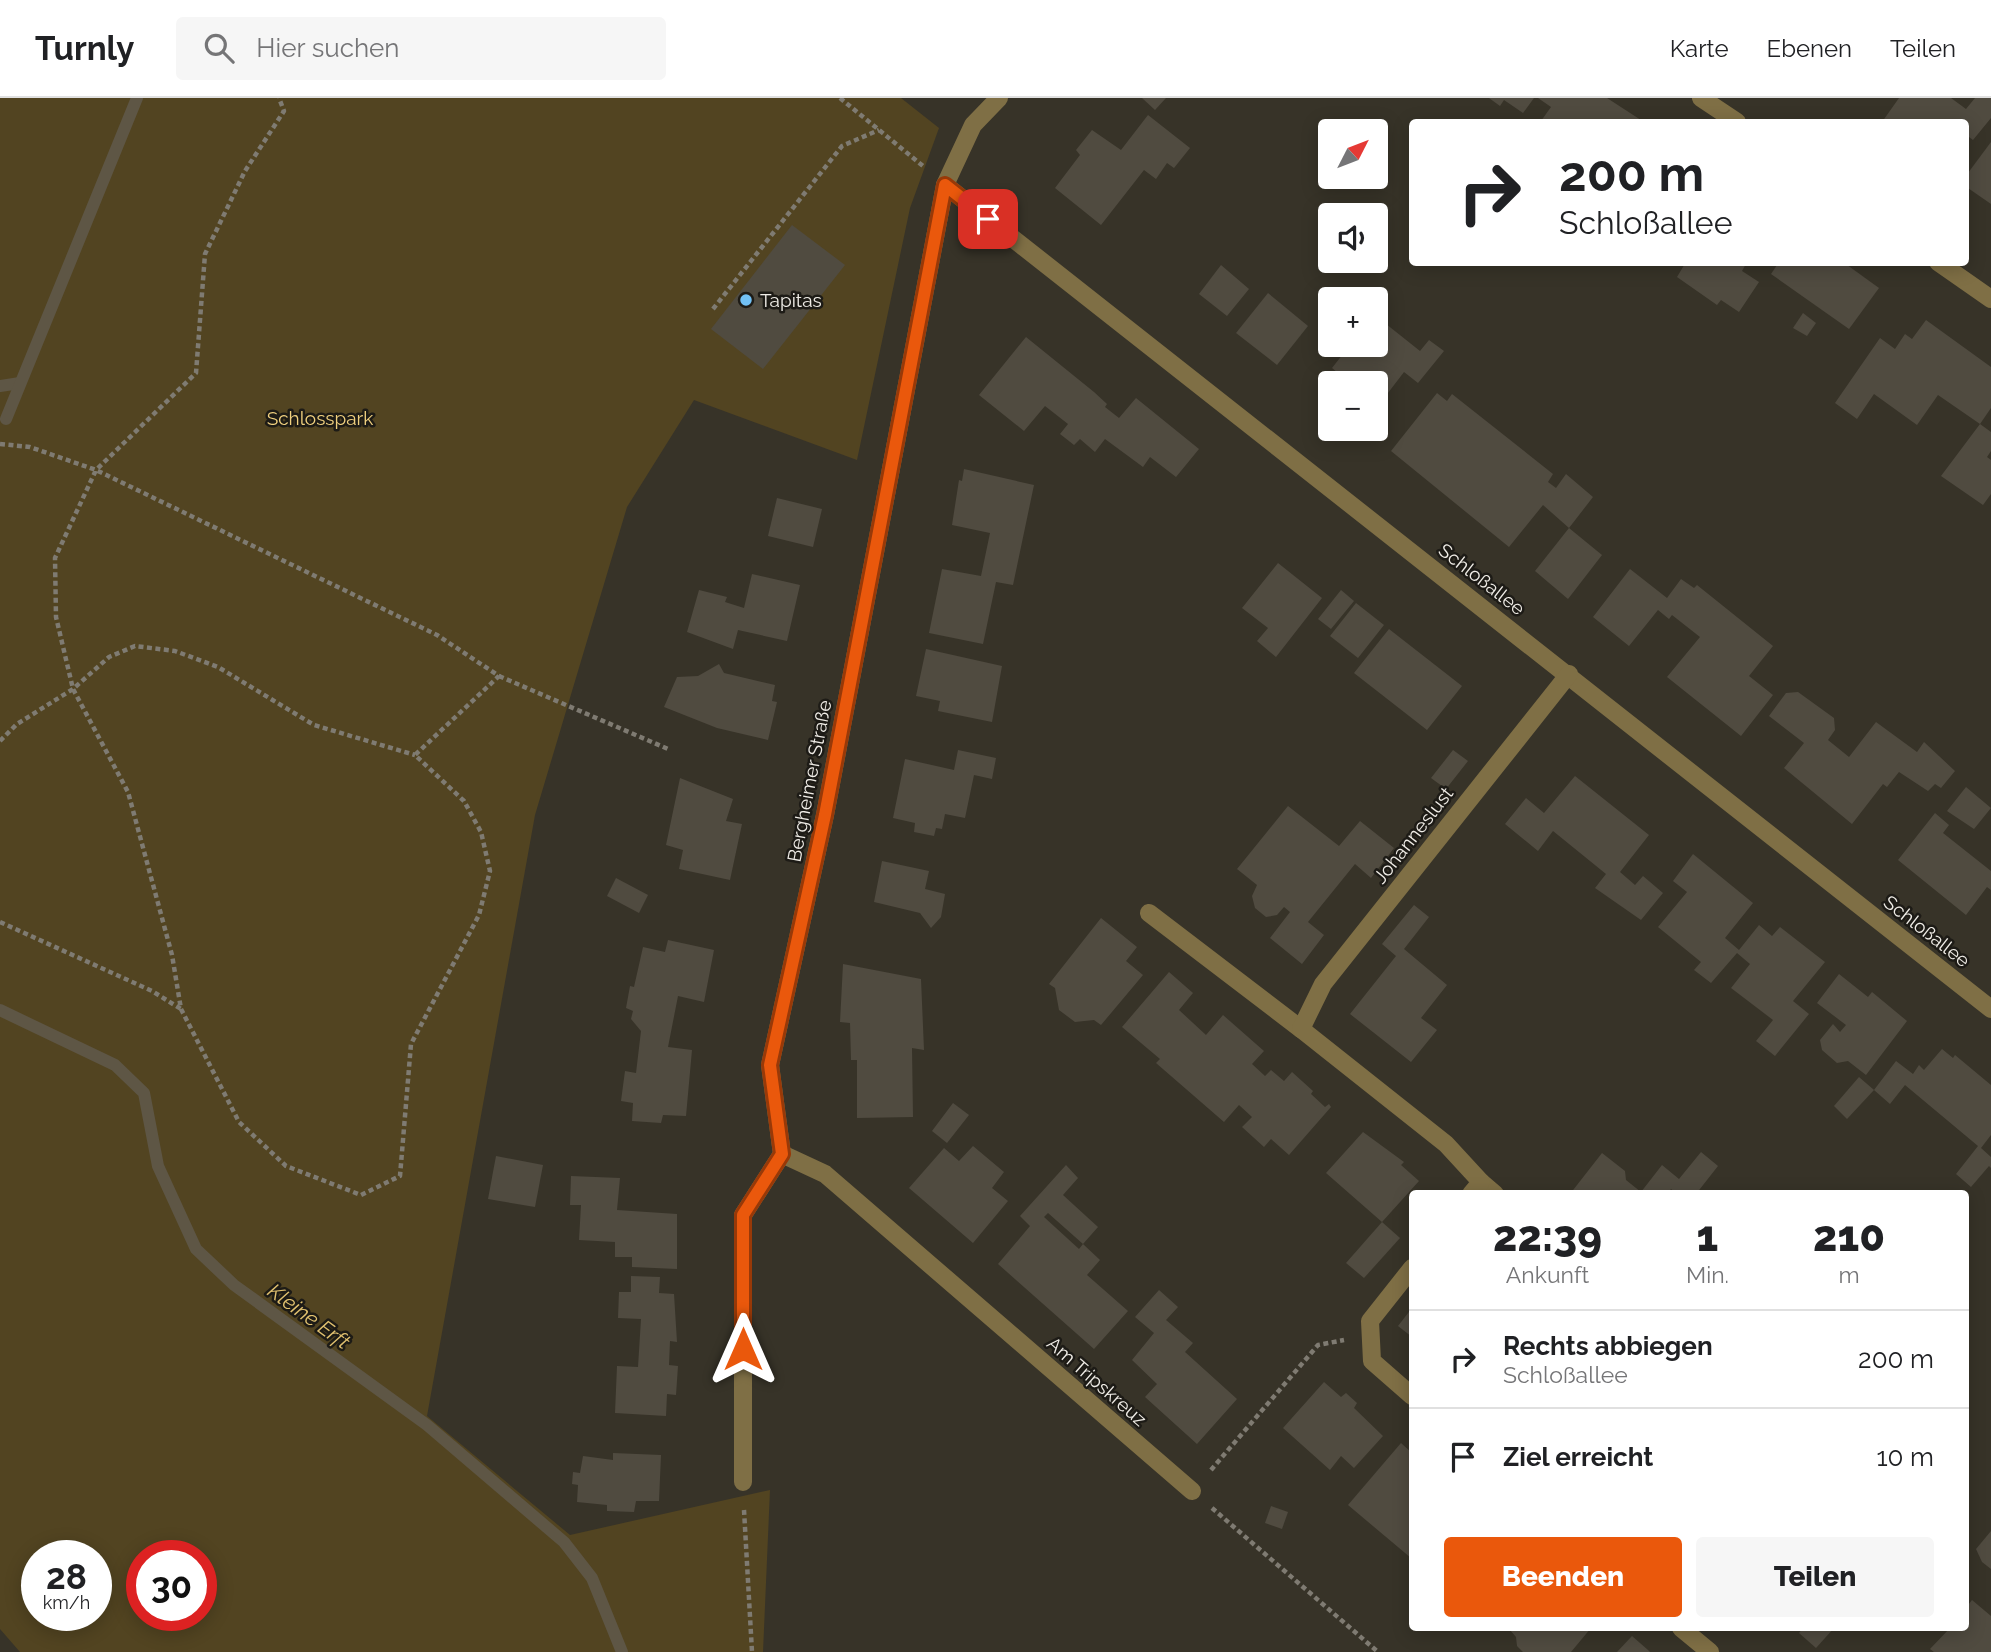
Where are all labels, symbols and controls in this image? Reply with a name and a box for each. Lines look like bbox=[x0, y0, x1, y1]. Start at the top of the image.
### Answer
search box bbox=[176, 17, 666, 80]
text: Turnly bbox=[35, 29, 134, 68]
icon: search bbox=[200, 29, 238, 67]
text: Hier suchen bbox=[256, 33, 399, 63]
text: Karte bbox=[1670, 34, 1729, 63]
text: Ebenen bbox=[1767, 34, 1852, 63]
text: Teilen bbox=[1890, 34, 1956, 63]
north arrow bbox=[1318, 119, 1388, 189]
map controls bbox=[1318, 119, 1388, 441]
text: 200 m bbox=[1559, 145, 1704, 202]
icon: right bbox=[1444, 147, 1535, 238]
pin bbox=[958, 189, 1018, 249]
icon: arrive bbox=[969, 200, 1007, 238]
button: sound bbox=[1318, 203, 1388, 273]
text: Schloßallee bbox=[1559, 204, 1732, 241]
button: + bbox=[1318, 287, 1388, 357]
place label: Tapitas bbox=[760, 289, 822, 311]
marker: Tapitas bbox=[738, 292, 754, 308]
button: − bbox=[1318, 371, 1388, 441]
park label: Schlosspark bbox=[267, 407, 373, 429]
street label: Schloßallee bbox=[1435, 539, 1529, 619]
street label: Bergheimer Straße bbox=[783, 698, 835, 864]
street label: Johanneslust bbox=[1369, 782, 1458, 888]
street label: Schloßallee bbox=[1880, 891, 1974, 971]
text: 22:39 bbox=[1493, 1212, 1602, 1261]
text: 1 bbox=[1697, 1212, 1718, 1261]
text: 210 bbox=[1813, 1212, 1885, 1261]
text: Ankunft bbox=[1506, 1261, 1589, 1288]
text: Min. bbox=[1686, 1261, 1729, 1288]
text: m bbox=[1838, 1261, 1860, 1288]
water label: Kleine Erft bbox=[263, 1278, 355, 1354]
position arrow bbox=[706, 1312, 780, 1386]
text: Rechts abbiegen bbox=[1503, 1331, 1713, 1361]
street label: Am Tripskreuz bbox=[1043, 1332, 1151, 1430]
icon: right bbox=[1444, 1340, 1482, 1378]
text: 200 m bbox=[1858, 1344, 1934, 1374]
text: Schloßallee bbox=[1503, 1361, 1628, 1388]
icon: arrive bbox=[1444, 1438, 1482, 1476]
text: Ziel erreicht bbox=[1503, 1442, 1653, 1472]
text: 10 m bbox=[1876, 1442, 1934, 1472]
button: Beenden bbox=[1444, 1537, 1682, 1617]
button: Teilen bbox=[1696, 1537, 1934, 1617]
speed limit sign: 30 bbox=[126, 1540, 217, 1631]
text: 28 bbox=[46, 1556, 87, 1597]
text: km/h bbox=[43, 1592, 90, 1613]

